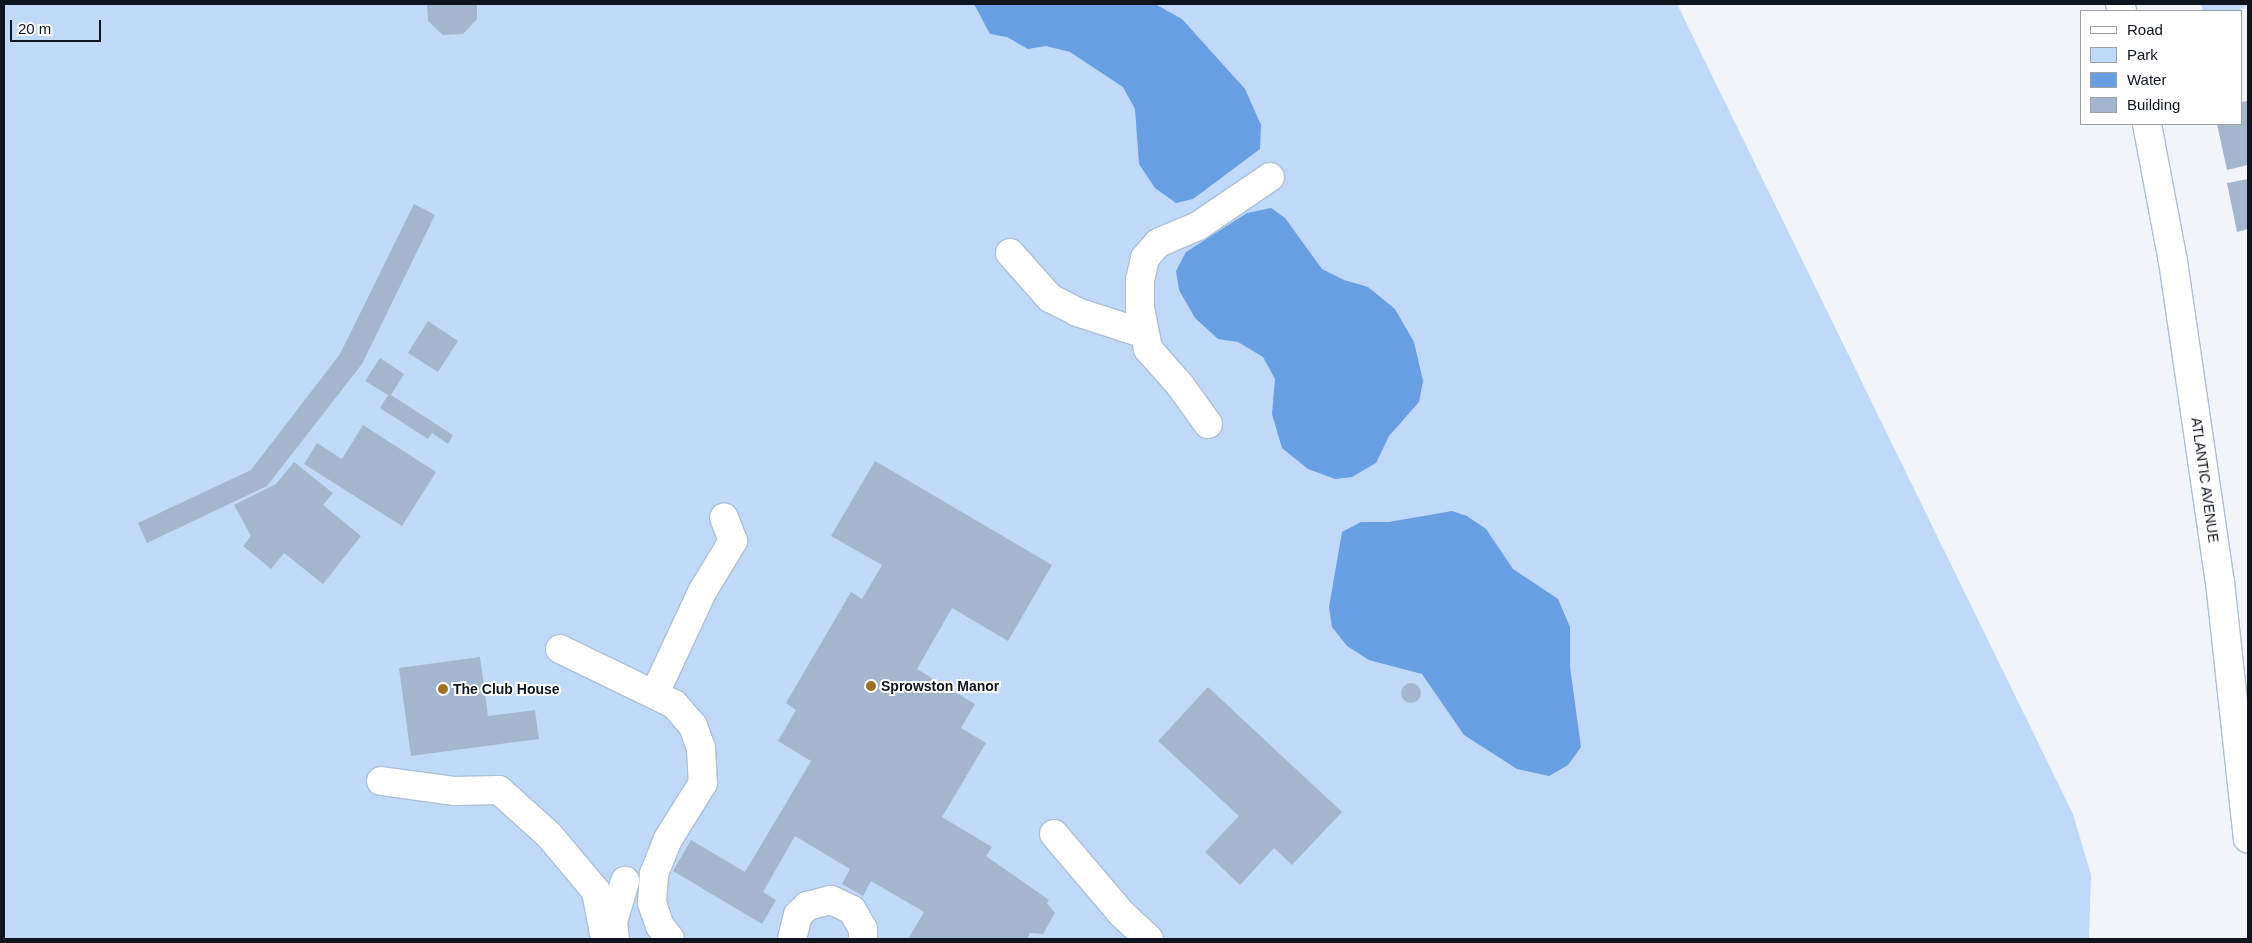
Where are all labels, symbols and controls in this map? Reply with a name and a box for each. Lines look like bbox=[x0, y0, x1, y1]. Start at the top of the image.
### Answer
scale bar bbox=[12, 10, 104, 42]
legend bbox=[2080, 10, 2242, 125]
text: 20 m bbox=[18, 20, 51, 37]
text: Road bbox=[2127, 21, 2163, 38]
text: Park bbox=[2127, 46, 2158, 63]
text: Water bbox=[2127, 71, 2166, 88]
text: Building bbox=[2127, 96, 2180, 113]
street label: ATLANTIC AVENUE bbox=[2188, 416, 2222, 544]
place label: Sprowston Manor bbox=[881, 678, 999, 694]
marker: Sprowston Manor bbox=[865, 680, 877, 692]
place label: The Club House bbox=[453, 681, 560, 697]
marker: The Club House bbox=[437, 683, 449, 695]

